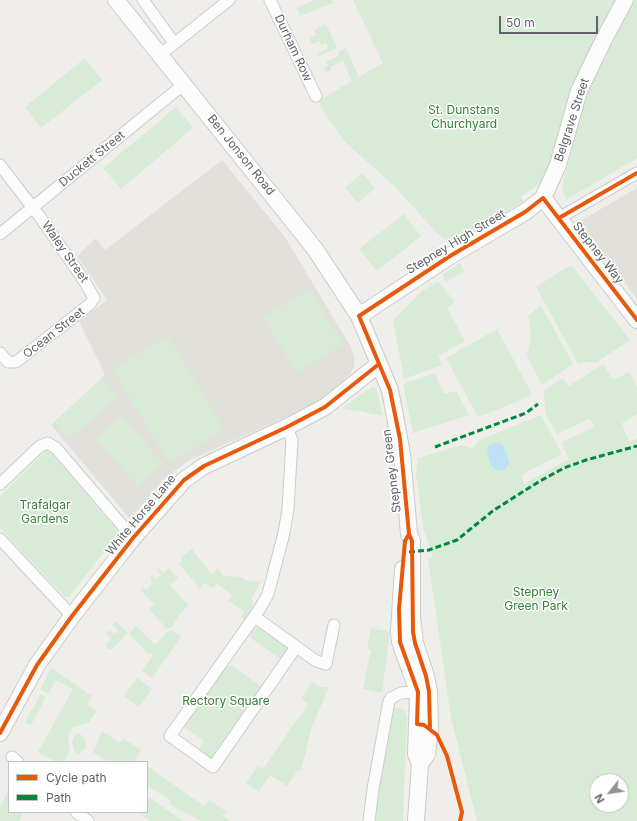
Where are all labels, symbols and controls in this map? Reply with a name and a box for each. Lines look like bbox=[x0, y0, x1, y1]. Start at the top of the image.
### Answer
scale bar bbox=[501, 8, 600, 34]
street label: Durham Row bbox=[271, 12, 315, 84]
text: 50 m bbox=[506, 15, 535, 30]
street label: Belgrave Street bbox=[552, 76, 592, 164]
park label: St. Dunstans Churchyard bbox=[428, 103, 500, 131]
street label: Ben Jonson Road bbox=[204, 112, 278, 198]
street label: Duckett Street bbox=[56, 128, 128, 190]
street label: Stepney High Street bbox=[404, 207, 508, 277]
street label: Waley Street bbox=[39, 219, 91, 285]
street label: Stepney Way bbox=[569, 219, 627, 287]
street label: Ocean Street bbox=[20, 304, 88, 362]
street label: Stepney Green bbox=[380, 428, 404, 514]
street label: White Horse Lane bbox=[103, 472, 179, 558]
park label: Trafalgar Gardens bbox=[20, 498, 70, 526]
park label: Stepney Green Park bbox=[504, 585, 568, 613]
park label: Rectory Square bbox=[182, 694, 270, 708]
legend bbox=[8, 761, 148, 813]
text: Cycle path bbox=[46, 770, 107, 785]
north arrow bbox=[589, 773, 629, 813]
text: Path bbox=[46, 790, 71, 805]
text: N bbox=[591, 791, 608, 806]

